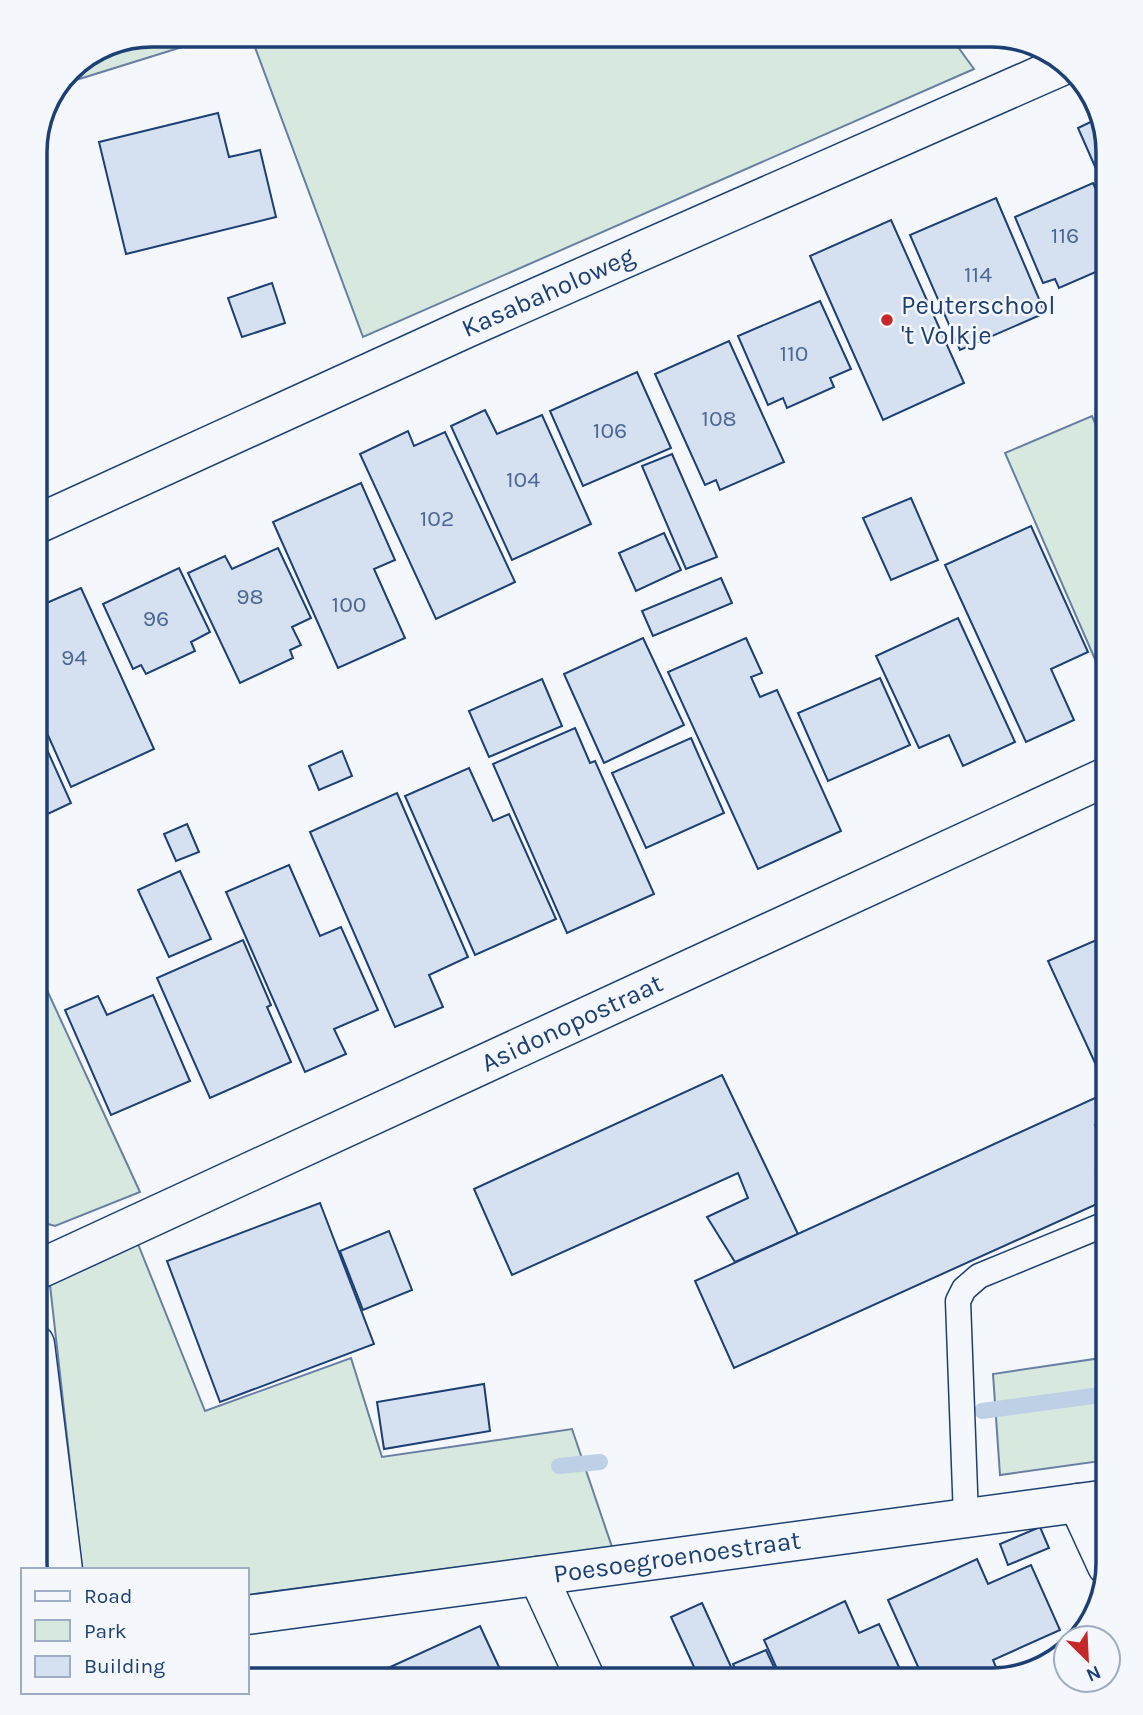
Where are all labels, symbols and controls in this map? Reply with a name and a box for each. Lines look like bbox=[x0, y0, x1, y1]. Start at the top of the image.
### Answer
house number: 116 bbox=[1051, 222, 1079, 249]
street label: Kasabaholoweg bbox=[457, 240, 640, 344]
house number: 114 bbox=[964, 261, 992, 288]
place label: Peuterschool 't Volkje bbox=[901, 290, 1055, 351]
marker: Peuterschool 't Volkje bbox=[879, 312, 895, 328]
house number: 110 bbox=[780, 340, 808, 367]
house number: 108 bbox=[701, 405, 737, 432]
house number: 106 bbox=[593, 417, 627, 444]
house number: 104 bbox=[506, 466, 540, 493]
house number: 102 bbox=[420, 505, 454, 532]
house number: 98 bbox=[236, 583, 264, 610]
house number: 100 bbox=[332, 591, 366, 618]
house number: 96 bbox=[143, 605, 169, 632]
house number: 94 bbox=[61, 644, 87, 671]
street label: Asidonopostraat bbox=[476, 967, 668, 1079]
street label: Poesoegroenoestraat bbox=[551, 1524, 803, 1590]
legend bbox=[21, 1568, 248, 1694]
text: Road bbox=[84, 1584, 132, 1608]
text: Park bbox=[84, 1619, 127, 1643]
north arrow bbox=[1052, 1624, 1122, 1694]
text: Building bbox=[84, 1654, 165, 1678]
text: N bbox=[1083, 1661, 1104, 1686]

